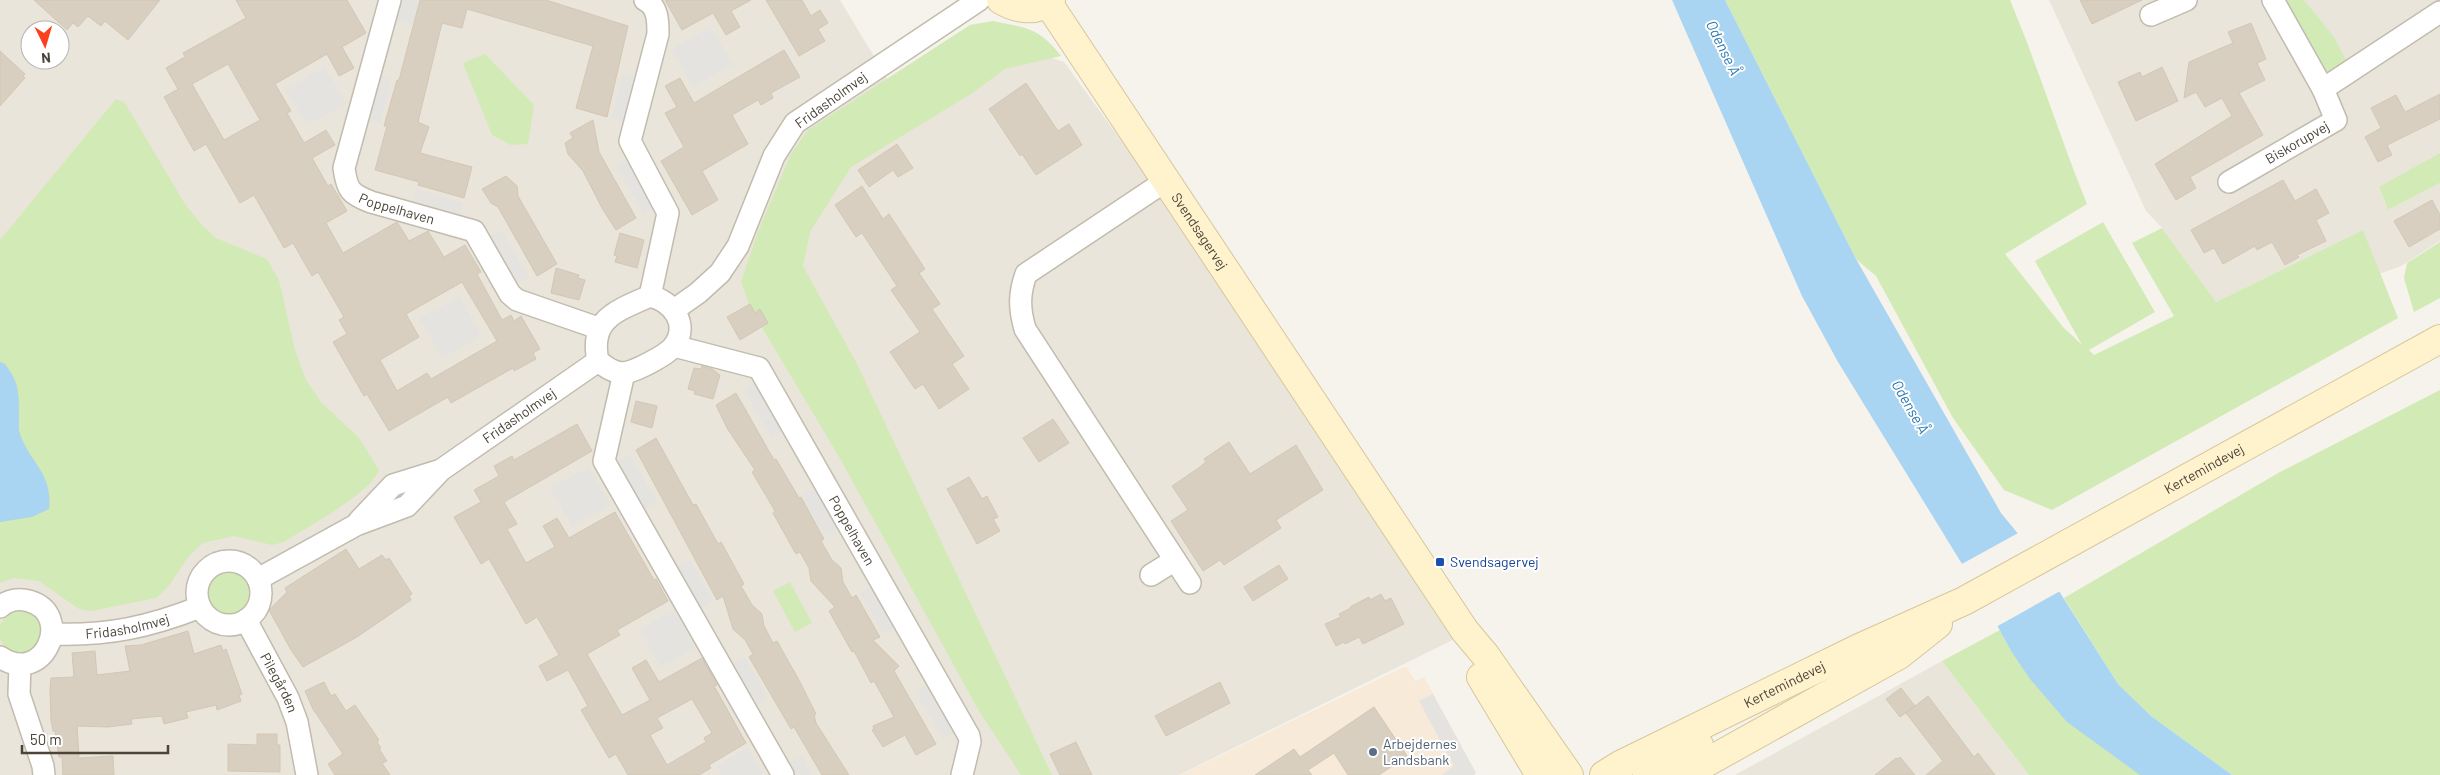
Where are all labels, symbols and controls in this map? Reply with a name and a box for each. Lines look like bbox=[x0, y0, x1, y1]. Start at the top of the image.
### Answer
water label: Odense Å bbox=[1703, 17, 1746, 78]
north arrow bbox=[20, 20, 70, 70]
text: N bbox=[41, 50, 52, 67]
street label: Fridasholmvej bbox=[791, 68, 870, 131]
street label: Biskorupvej bbox=[2262, 117, 2332, 167]
street label: Poppelhaven bbox=[356, 189, 437, 227]
street label: Svendsagervej bbox=[1168, 189, 1232, 273]
water label: Odense Å bbox=[1888, 376, 1934, 437]
street label: Fridasholmvej bbox=[479, 384, 559, 447]
street label: Kertemindevej bbox=[2161, 440, 2247, 497]
street label: Poppelhaven bbox=[826, 492, 879, 568]
place label: Svendsagervej bbox=[1450, 553, 1539, 570]
marker: Svendsagervej bbox=[1434, 556, 1446, 568]
street label: Fridasholmvej bbox=[85, 610, 171, 642]
street label: Pilegården bbox=[257, 650, 302, 715]
street label: Kertemindevej bbox=[1741, 657, 1828, 711]
scale bar bbox=[22, 722, 169, 754]
text: 50 m bbox=[30, 730, 62, 748]
place label: Arbejdernes Landsbank bbox=[1383, 735, 1457, 768]
marker: Arbejdernes Landsbank bbox=[1367, 746, 1379, 758]

